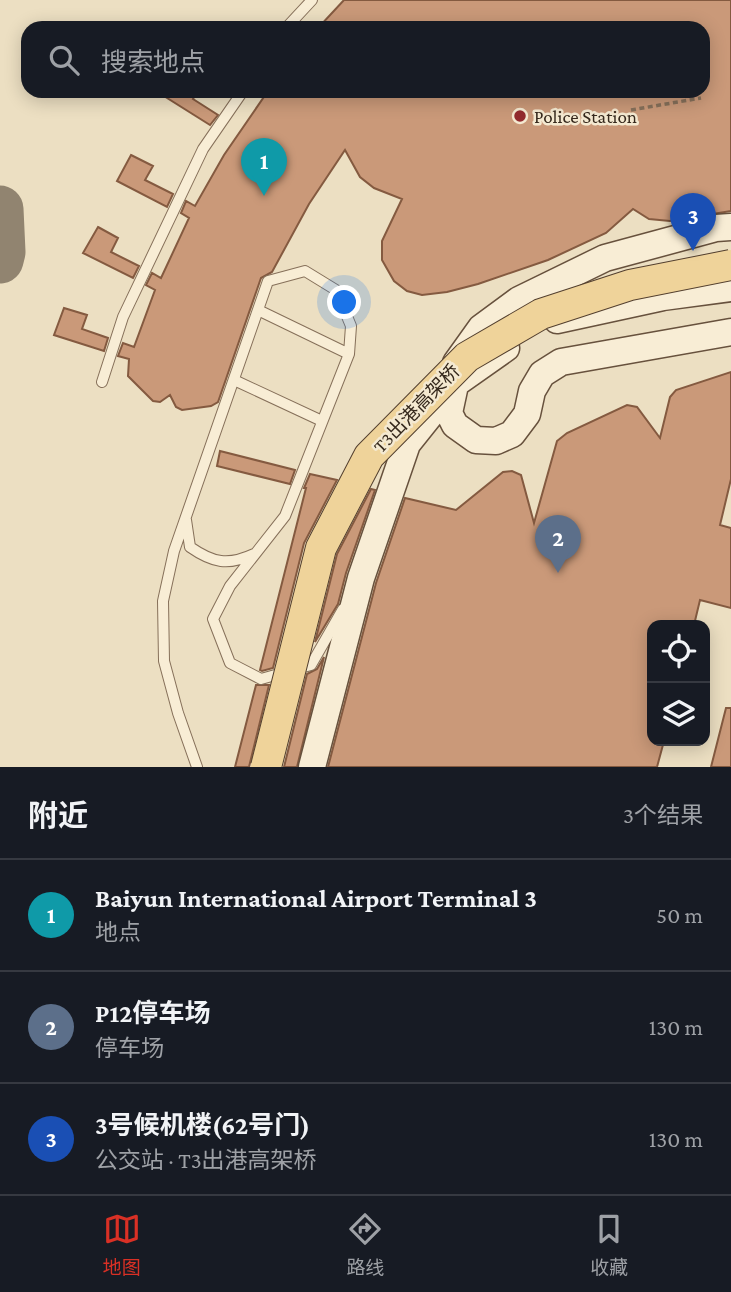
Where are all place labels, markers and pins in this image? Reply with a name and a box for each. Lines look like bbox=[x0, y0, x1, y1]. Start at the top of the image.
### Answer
place label: Police Station bbox=[534, 106, 637, 127]
marker: Police Station bbox=[512, 108, 528, 124]
pin: 1 bbox=[241, 138, 287, 196]
pin: 3 bbox=[670, 193, 716, 251]
pin: 2 bbox=[535, 515, 581, 573]

